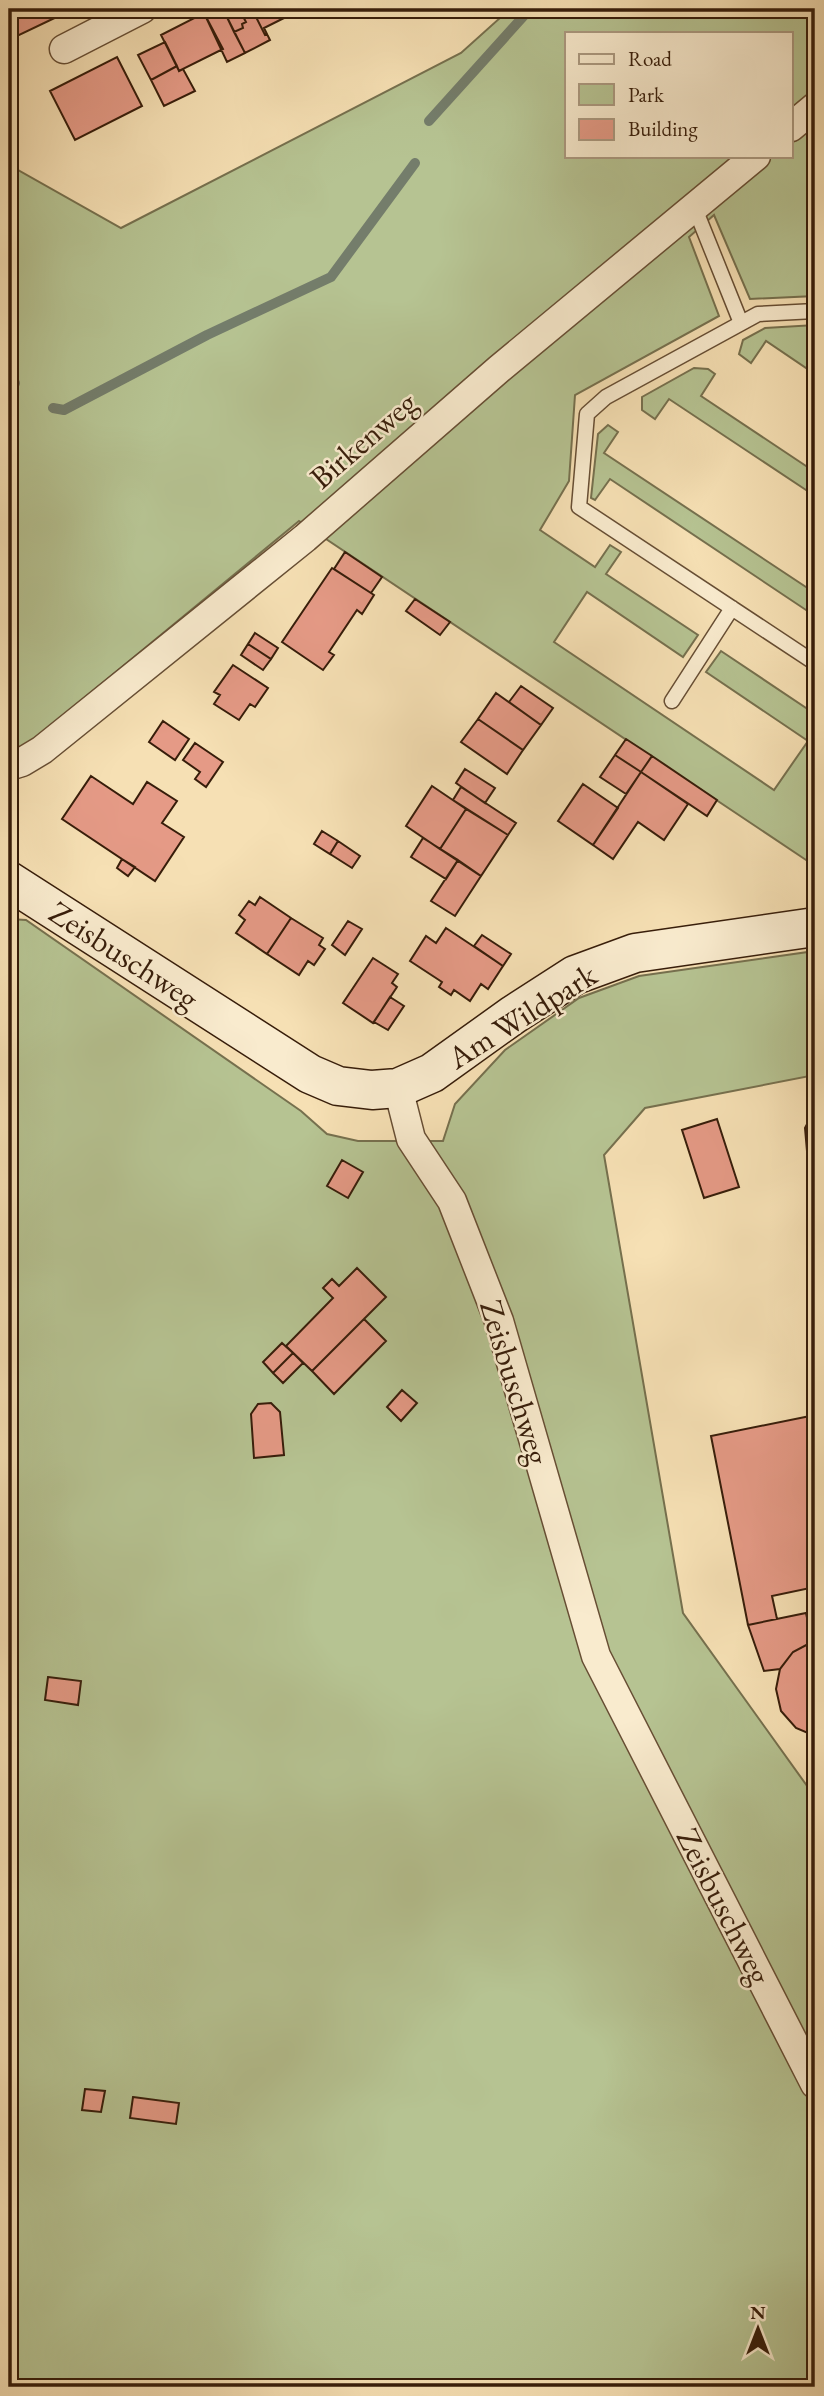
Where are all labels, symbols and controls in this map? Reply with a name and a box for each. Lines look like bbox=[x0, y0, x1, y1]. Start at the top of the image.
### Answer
legend bbox=[565, 32, 792, 158]
text: Road bbox=[628, 45, 672, 72]
text: Park bbox=[628, 81, 665, 108]
text: Building bbox=[628, 115, 698, 142]
street label: Birkenweg bbox=[301, 381, 426, 498]
street label: Zeisbuschweg bbox=[41, 891, 208, 1019]
street label: Am Wildpark bbox=[439, 953, 605, 1079]
street label: Zeisbuschweg bbox=[470, 1295, 560, 1470]
street label: Zeisbuschweg bbox=[667, 1821, 782, 1992]
north arrow bbox=[722, 2294, 792, 2364]
text: N bbox=[750, 2300, 766, 2325]

